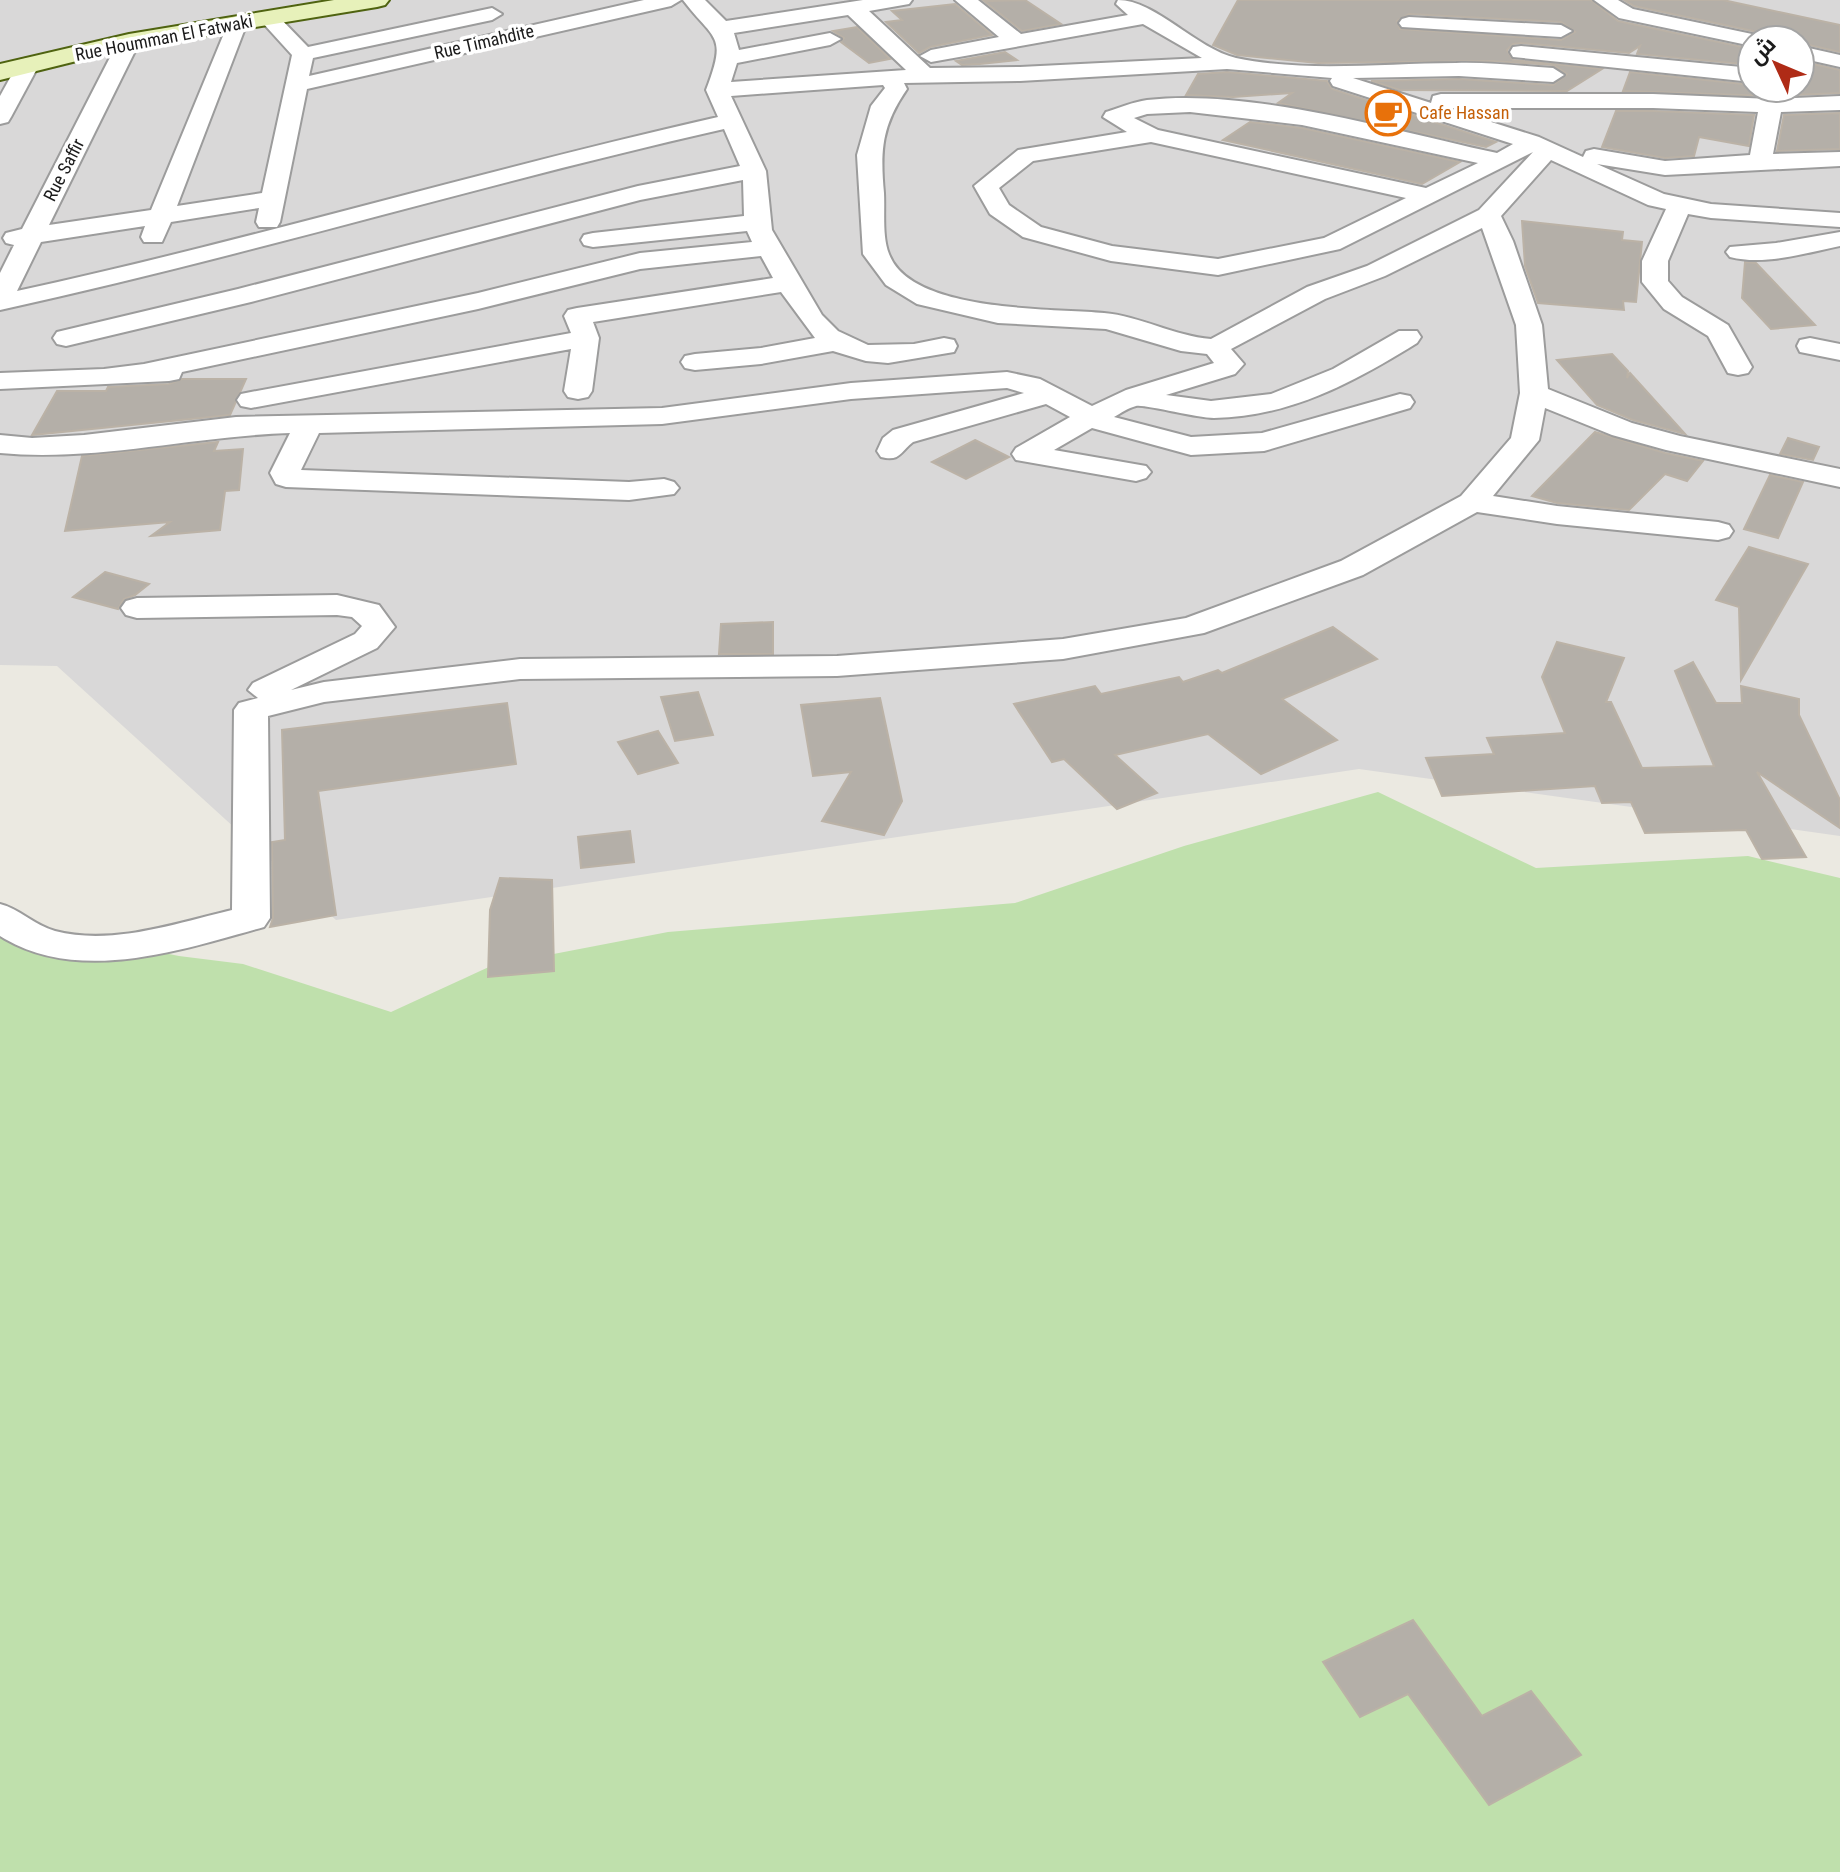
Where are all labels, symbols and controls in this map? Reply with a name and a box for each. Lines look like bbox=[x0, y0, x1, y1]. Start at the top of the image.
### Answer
street label: Rue Houmman El Fatwaki bbox=[73, 10, 254, 65]
street label: Rue Timahdite bbox=[432, 20, 536, 63]
north arrow bbox=[1736, 24, 1816, 104]
text: ش bbox=[1743, 32, 1781, 70]
cafe icon: Cafe Hassan bbox=[1364, 89, 1412, 137]
place label: Cafe Hassan bbox=[1419, 102, 1509, 123]
street label: Rue Saffir bbox=[39, 134, 89, 205]

